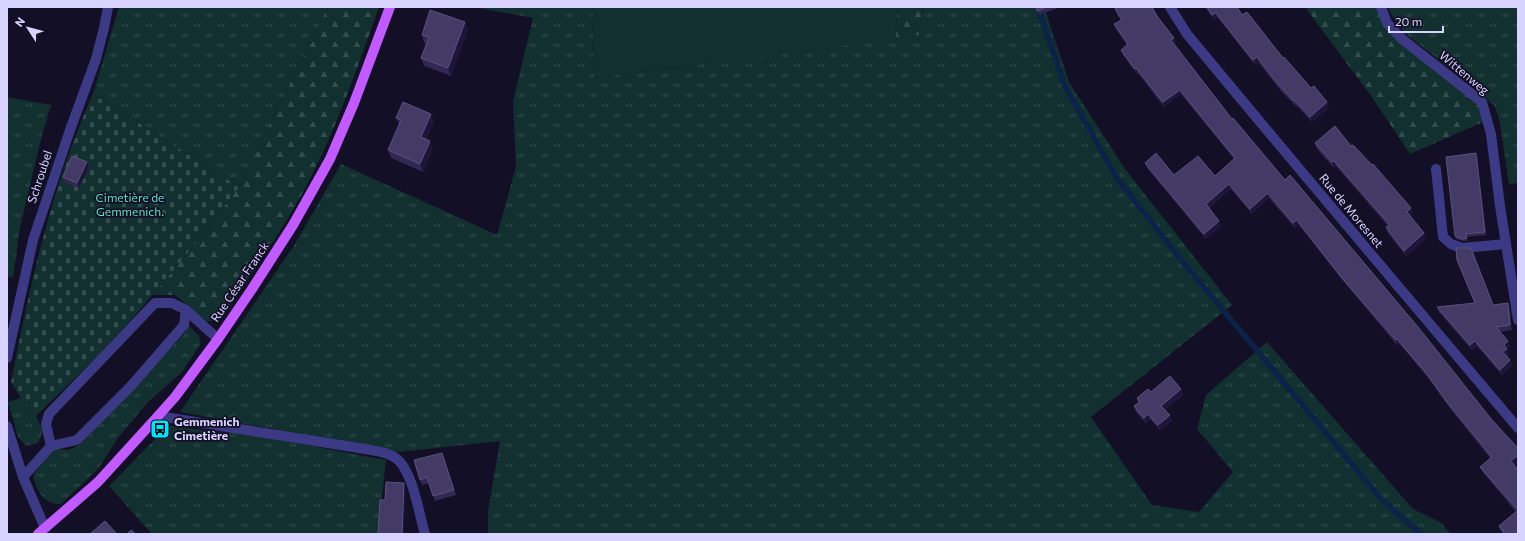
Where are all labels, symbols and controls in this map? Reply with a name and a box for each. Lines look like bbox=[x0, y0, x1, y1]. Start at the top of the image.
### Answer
north arrow bbox=[8, 8, 48, 48]
scale bar bbox=[1389, 8, 1443, 34]
text: 20 m bbox=[1395, 14, 1422, 28]
text: N bbox=[12, 15, 27, 29]
street label: Wittenweg bbox=[1437, 47, 1493, 97]
street label: Schroubel bbox=[24, 148, 54, 205]
street label: Rue de Moresnet bbox=[1317, 171, 1387, 250]
park label: Cimetière de Gemmenich. bbox=[96, 190, 164, 218]
street label: Rue César Franck bbox=[207, 238, 271, 324]
place label: Gemmenich Cimetière bbox=[174, 414, 239, 442]
bus stop icon: Gemmenich Cimetière bbox=[149, 418, 171, 440]

